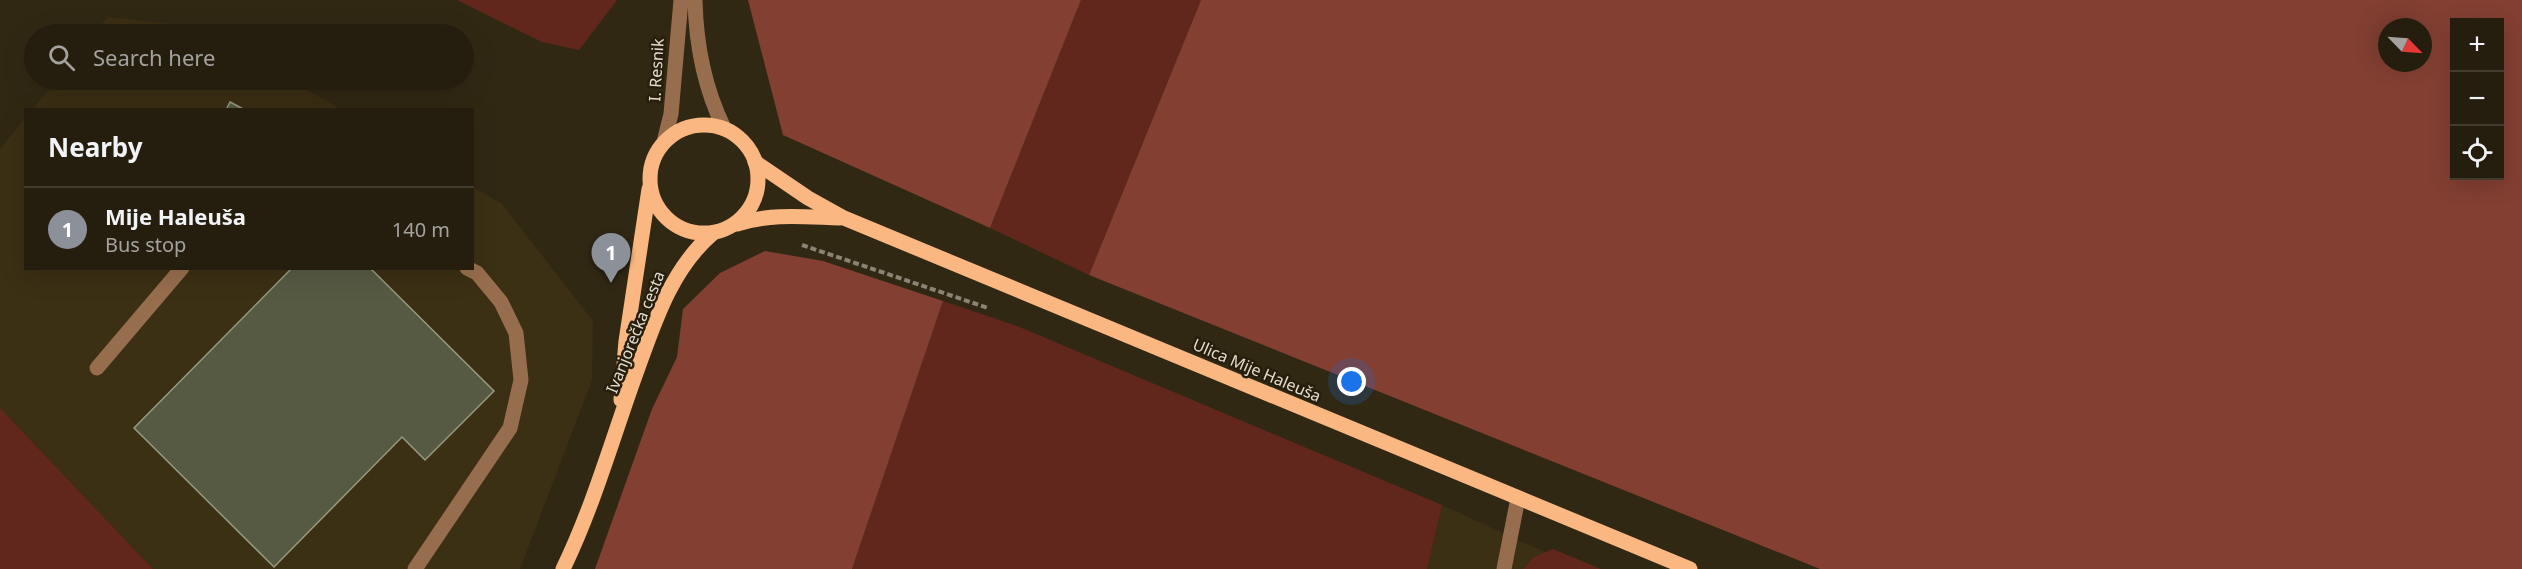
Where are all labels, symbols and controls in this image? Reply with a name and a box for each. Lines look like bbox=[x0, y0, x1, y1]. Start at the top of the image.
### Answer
north arrow bbox=[2378, 18, 2432, 72]
map controls bbox=[2450, 18, 2504, 180]
button: + bbox=[2450, 18, 2504, 72]
search box bbox=[24, 24, 474, 90]
street label: I. Resnik bbox=[643, 37, 669, 102]
icon: search bbox=[45, 41, 78, 74]
text: Search here bbox=[93, 42, 215, 72]
button: − bbox=[2450, 72, 2504, 126]
button: locate bbox=[2450, 126, 2504, 180]
text: Nearby bbox=[48, 129, 143, 165]
text: Mije Haleuša bbox=[105, 201, 246, 231]
text: 1 bbox=[62, 216, 73, 243]
text: 140 m bbox=[392, 216, 450, 243]
text: Bus stop bbox=[105, 231, 186, 258]
pin: 1 bbox=[592, 234, 630, 283]
street label: Ivanjorečka cesta bbox=[600, 268, 670, 396]
street label: Ulica Mije Haleuša bbox=[1190, 333, 1324, 407]
your location bbox=[1337, 367, 1366, 396]

